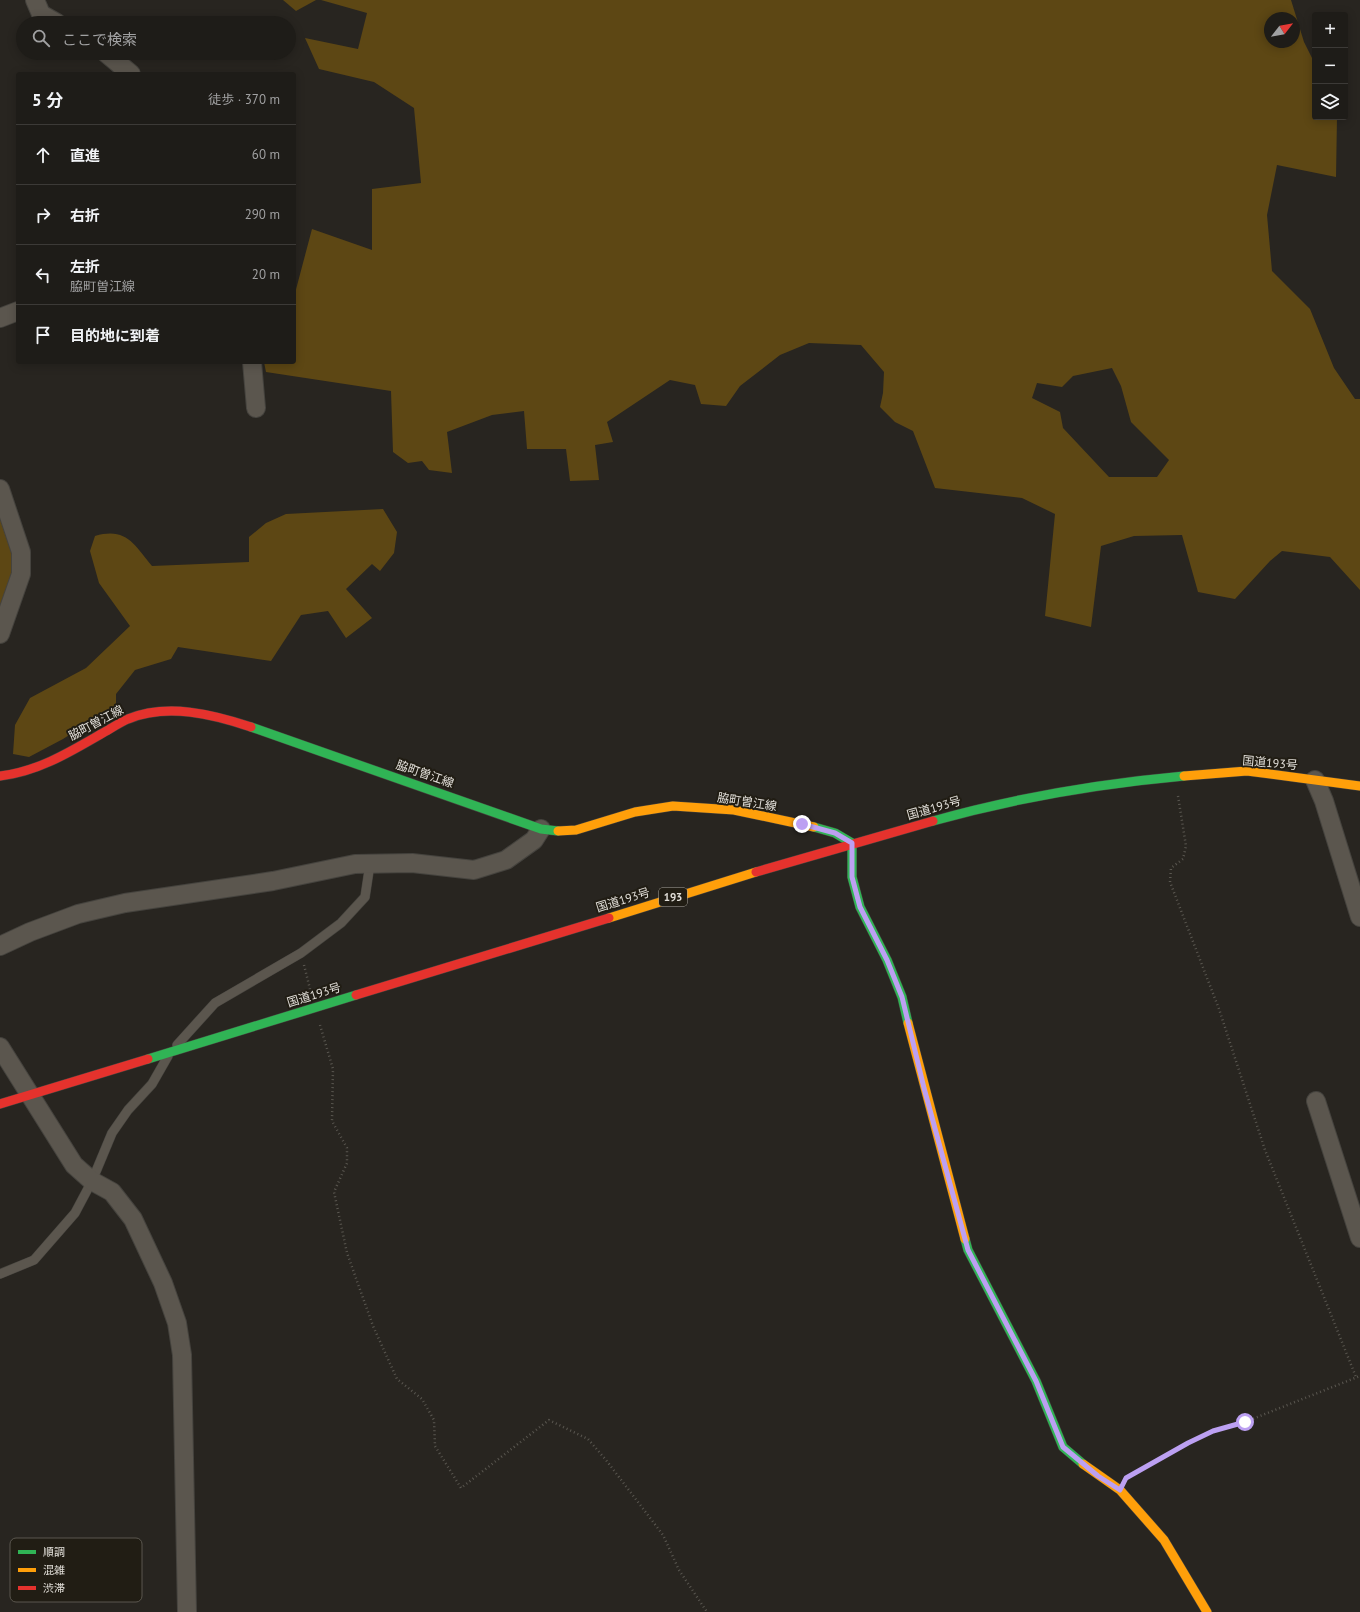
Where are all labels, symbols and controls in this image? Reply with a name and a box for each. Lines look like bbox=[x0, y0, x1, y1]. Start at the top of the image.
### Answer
north arrow bbox=[1264, 12, 1300, 48]
map controls bbox=[1312, 12, 1348, 120]
button: + bbox=[1312, 12, 1348, 48]
search box bbox=[16, 16, 296, 60]
icon: search bbox=[30, 27, 52, 49]
text: ここで検索 bbox=[62, 30, 137, 49]
button: − bbox=[1312, 48, 1348, 84]
button: layers bbox=[1312, 84, 1348, 120]
text: 5 分 bbox=[32, 89, 63, 111]
text: 徒歩 · 370 m bbox=[208, 91, 280, 108]
icon: ahead bbox=[32, 144, 54, 166]
text: 直進 bbox=[70, 146, 100, 165]
text: 60 m bbox=[252, 146, 280, 163]
icon: right bbox=[32, 204, 54, 226]
text: 右折 bbox=[70, 206, 100, 225]
text: 290 m bbox=[245, 206, 280, 223]
text: 左折 bbox=[70, 257, 100, 276]
icon: left bbox=[32, 264, 54, 286]
text: 20 m bbox=[252, 266, 280, 283]
text: 脇町曽江線 bbox=[70, 278, 135, 295]
icon: arrive bbox=[32, 324, 54, 346]
text: 目的地に到着 bbox=[70, 326, 160, 345]
street label: 脇町曽江線 bbox=[66, 702, 126, 743]
street label: 国道193号 bbox=[1242, 753, 1298, 772]
street label: 脇町曽江線 bbox=[394, 757, 456, 790]
street label: 脇町曽江線 bbox=[716, 789, 778, 814]
street label: 国道193号 bbox=[905, 793, 963, 822]
route end bbox=[793, 815, 811, 833]
street label: 国道193号 bbox=[594, 884, 652, 915]
road number: 193 bbox=[659, 888, 687, 906]
street label: 国道193号 bbox=[285, 979, 343, 1010]
route start bbox=[1236, 1413, 1254, 1431]
legend bbox=[10, 1538, 142, 1602]
text: 順調 bbox=[43, 1545, 65, 1559]
text: 混雑 bbox=[43, 1563, 65, 1577]
text: 渋滞 bbox=[43, 1581, 65, 1595]

